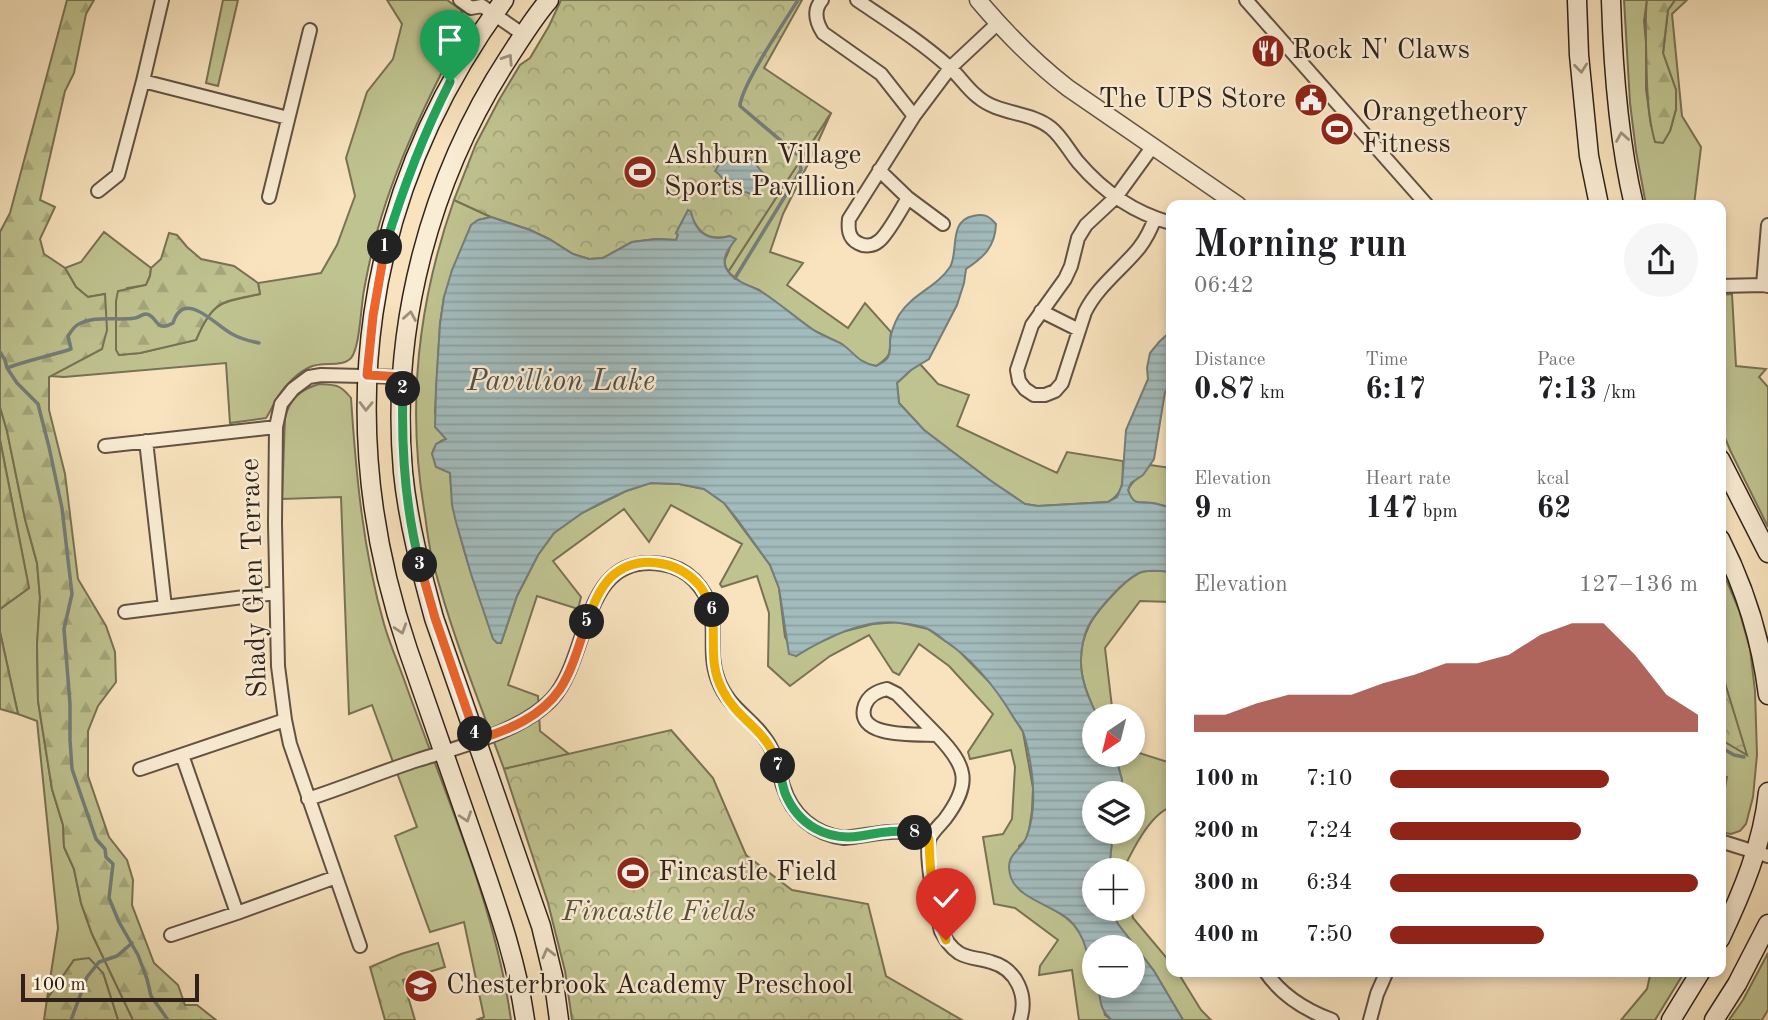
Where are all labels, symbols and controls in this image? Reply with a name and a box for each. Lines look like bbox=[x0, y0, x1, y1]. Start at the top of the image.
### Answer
pin bbox=[420, 10, 480, 82]
icon: arrive bbox=[431, 21, 469, 59]
restaurant icon: Rock N' Claws bbox=[1249, 32, 1287, 70]
place label: Rock N' Claws bbox=[1292, 37, 1470, 65]
one-way arrow bbox=[499, 54, 512, 67]
one-way arrow bbox=[1573, 62, 1588, 74]
public building icon: The UPS Store bbox=[1292, 81, 1330, 119]
place label: The UPS Store bbox=[1099, 86, 1286, 114]
place label: Orangetheory Fitness bbox=[1362, 99, 1528, 159]
sports icon: Orangetheory Fitness bbox=[1318, 110, 1356, 148]
one-way arrow bbox=[1615, 132, 1630, 143]
place label: Ashburn Village Sports Pavillion bbox=[664, 142, 861, 202]
sports icon: Ashburn Village Sports Pavillion bbox=[621, 153, 659, 191]
button: share bbox=[1624, 223, 1698, 297]
text: Morning run bbox=[1194, 227, 1407, 265]
pin: 1 bbox=[368, 230, 402, 264]
text: 1 bbox=[379, 237, 390, 256]
text: 06:42 bbox=[1194, 274, 1254, 297]
one-way arrow bbox=[402, 310, 417, 321]
text: Distance bbox=[1194, 351, 1266, 370]
text: Time bbox=[1365, 351, 1408, 370]
text: Pace bbox=[1537, 351, 1575, 370]
water label: Pavillion Lake bbox=[466, 367, 655, 397]
pin: 2 bbox=[386, 372, 420, 406]
text: 0.87 bbox=[1194, 375, 1255, 405]
text: 6:17 bbox=[1365, 375, 1426, 405]
text: 7:13 bbox=[1537, 375, 1597, 405]
text: 2 bbox=[397, 379, 408, 398]
text: km bbox=[1255, 384, 1285, 403]
text: /km bbox=[1597, 384, 1636, 403]
one-way arrow bbox=[358, 401, 374, 411]
street label: Shady Glen Terrace bbox=[237, 458, 273, 698]
text: Elevation bbox=[1194, 470, 1271, 489]
text: Heart rate bbox=[1365, 470, 1451, 489]
text: kcal bbox=[1537, 470, 1569, 489]
text: 9 bbox=[1194, 494, 1211, 524]
text: 147 bbox=[1365, 494, 1418, 524]
text: 62 bbox=[1537, 494, 1571, 524]
text: m bbox=[1211, 503, 1232, 522]
text: bpm bbox=[1418, 503, 1458, 522]
pin: 3 bbox=[402, 548, 438, 582]
text: 3 bbox=[414, 555, 425, 574]
text: Elevation bbox=[1194, 573, 1288, 596]
text: 127–136 m bbox=[1579, 573, 1698, 596]
pin: 6 bbox=[694, 592, 730, 628]
text: 6 bbox=[706, 600, 717, 619]
pin: 5 bbox=[570, 604, 604, 640]
text: 5 bbox=[581, 612, 592, 631]
one-way arrow bbox=[393, 623, 407, 635]
north arrow bbox=[1082, 704, 1144, 766]
map controls bbox=[1082, 704, 1145, 998]
pin: 4 bbox=[458, 716, 492, 752]
text: 4 bbox=[469, 724, 480, 743]
pin: 7 bbox=[760, 748, 796, 784]
text: 7 bbox=[772, 756, 783, 775]
text: 100 m bbox=[1194, 767, 1259, 790]
text: 7:10 bbox=[1306, 767, 1352, 790]
button: layers bbox=[1082, 781, 1145, 844]
one-way arrow bbox=[458, 810, 472, 822]
pin: 8 bbox=[898, 816, 932, 850]
text: 200 m bbox=[1194, 819, 1259, 842]
text: 7:24 bbox=[1306, 819, 1352, 842]
text: 8 bbox=[909, 823, 920, 842]
sports icon: Fincastle Field bbox=[614, 854, 652, 892]
button: + bbox=[1082, 858, 1145, 921]
place label: Fincastle Field bbox=[658, 859, 837, 887]
pin bbox=[916, 868, 976, 940]
text: 300 m bbox=[1194, 871, 1259, 894]
text: 6:34 bbox=[1306, 871, 1352, 894]
icon: check bbox=[927, 879, 965, 917]
park label: Fincastle Fields bbox=[561, 899, 756, 927]
text: 400 m bbox=[1194, 923, 1259, 946]
text: 7:50 bbox=[1306, 923, 1352, 946]
button: − bbox=[1082, 935, 1145, 998]
one-way arrow bbox=[541, 947, 556, 959]
school or university icon: Chesterbrook Academy Preschool bbox=[402, 967, 440, 1005]
scale bar bbox=[21, 971, 200, 1003]
place label: Chesterbrook Academy Preschool bbox=[446, 972, 853, 1000]
text: 100 m bbox=[32, 976, 85, 995]

